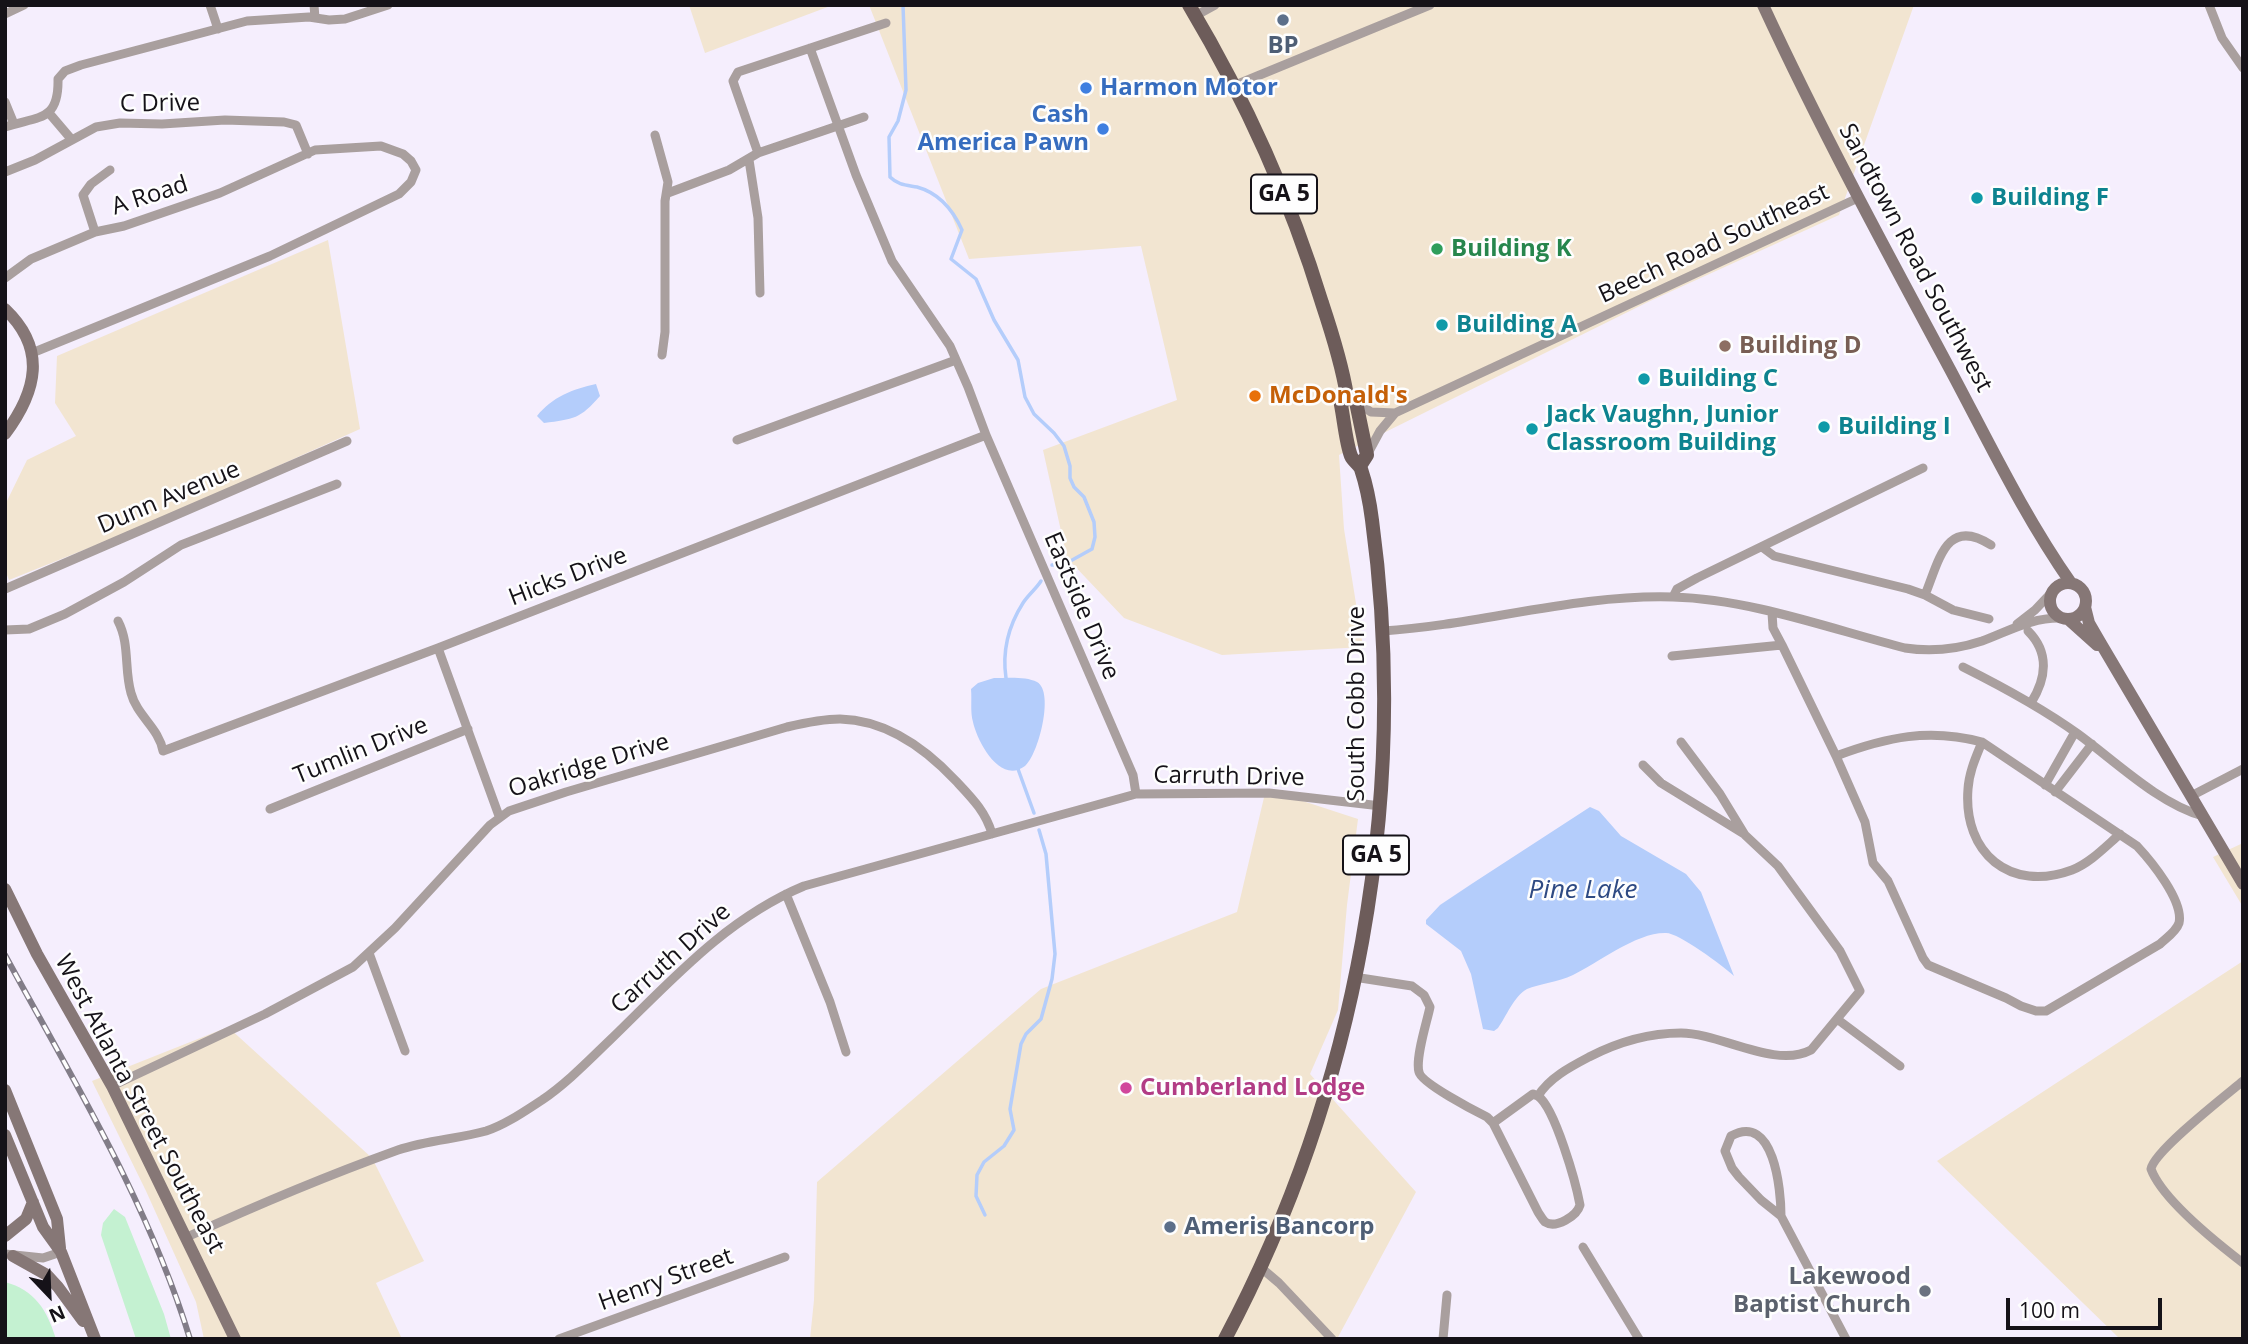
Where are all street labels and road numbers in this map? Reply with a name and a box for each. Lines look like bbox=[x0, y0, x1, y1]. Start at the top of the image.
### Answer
street label: C Drive bbox=[120, 89, 200, 119]
street label: Sandtown Road Southwest bbox=[1832, 119, 1998, 397]
street label: A Road bbox=[108, 170, 192, 222]
road number: GA 5 bbox=[1251, 174, 1317, 214]
street label: Beech Road Southeast bbox=[1594, 178, 1834, 310]
street label: Dunn Avenue bbox=[94, 455, 244, 541]
street label: Eastside Drive bbox=[1037, 528, 1125, 684]
street label: Hicks Drive bbox=[505, 541, 631, 613]
street label: South Cobb Drive bbox=[1343, 606, 1371, 802]
street label: Tumlin Drive bbox=[290, 711, 432, 791]
street label: Oakridge Drive bbox=[505, 728, 673, 804]
street label: Carruth Drive bbox=[1153, 761, 1305, 793]
road number: GA 5 bbox=[1343, 835, 1409, 874]
street label: Carruth Drive bbox=[605, 898, 737, 1020]
street label: West Atlanta Street Southeast bbox=[48, 950, 230, 1258]
street label: Henry Street bbox=[595, 1242, 737, 1318]

